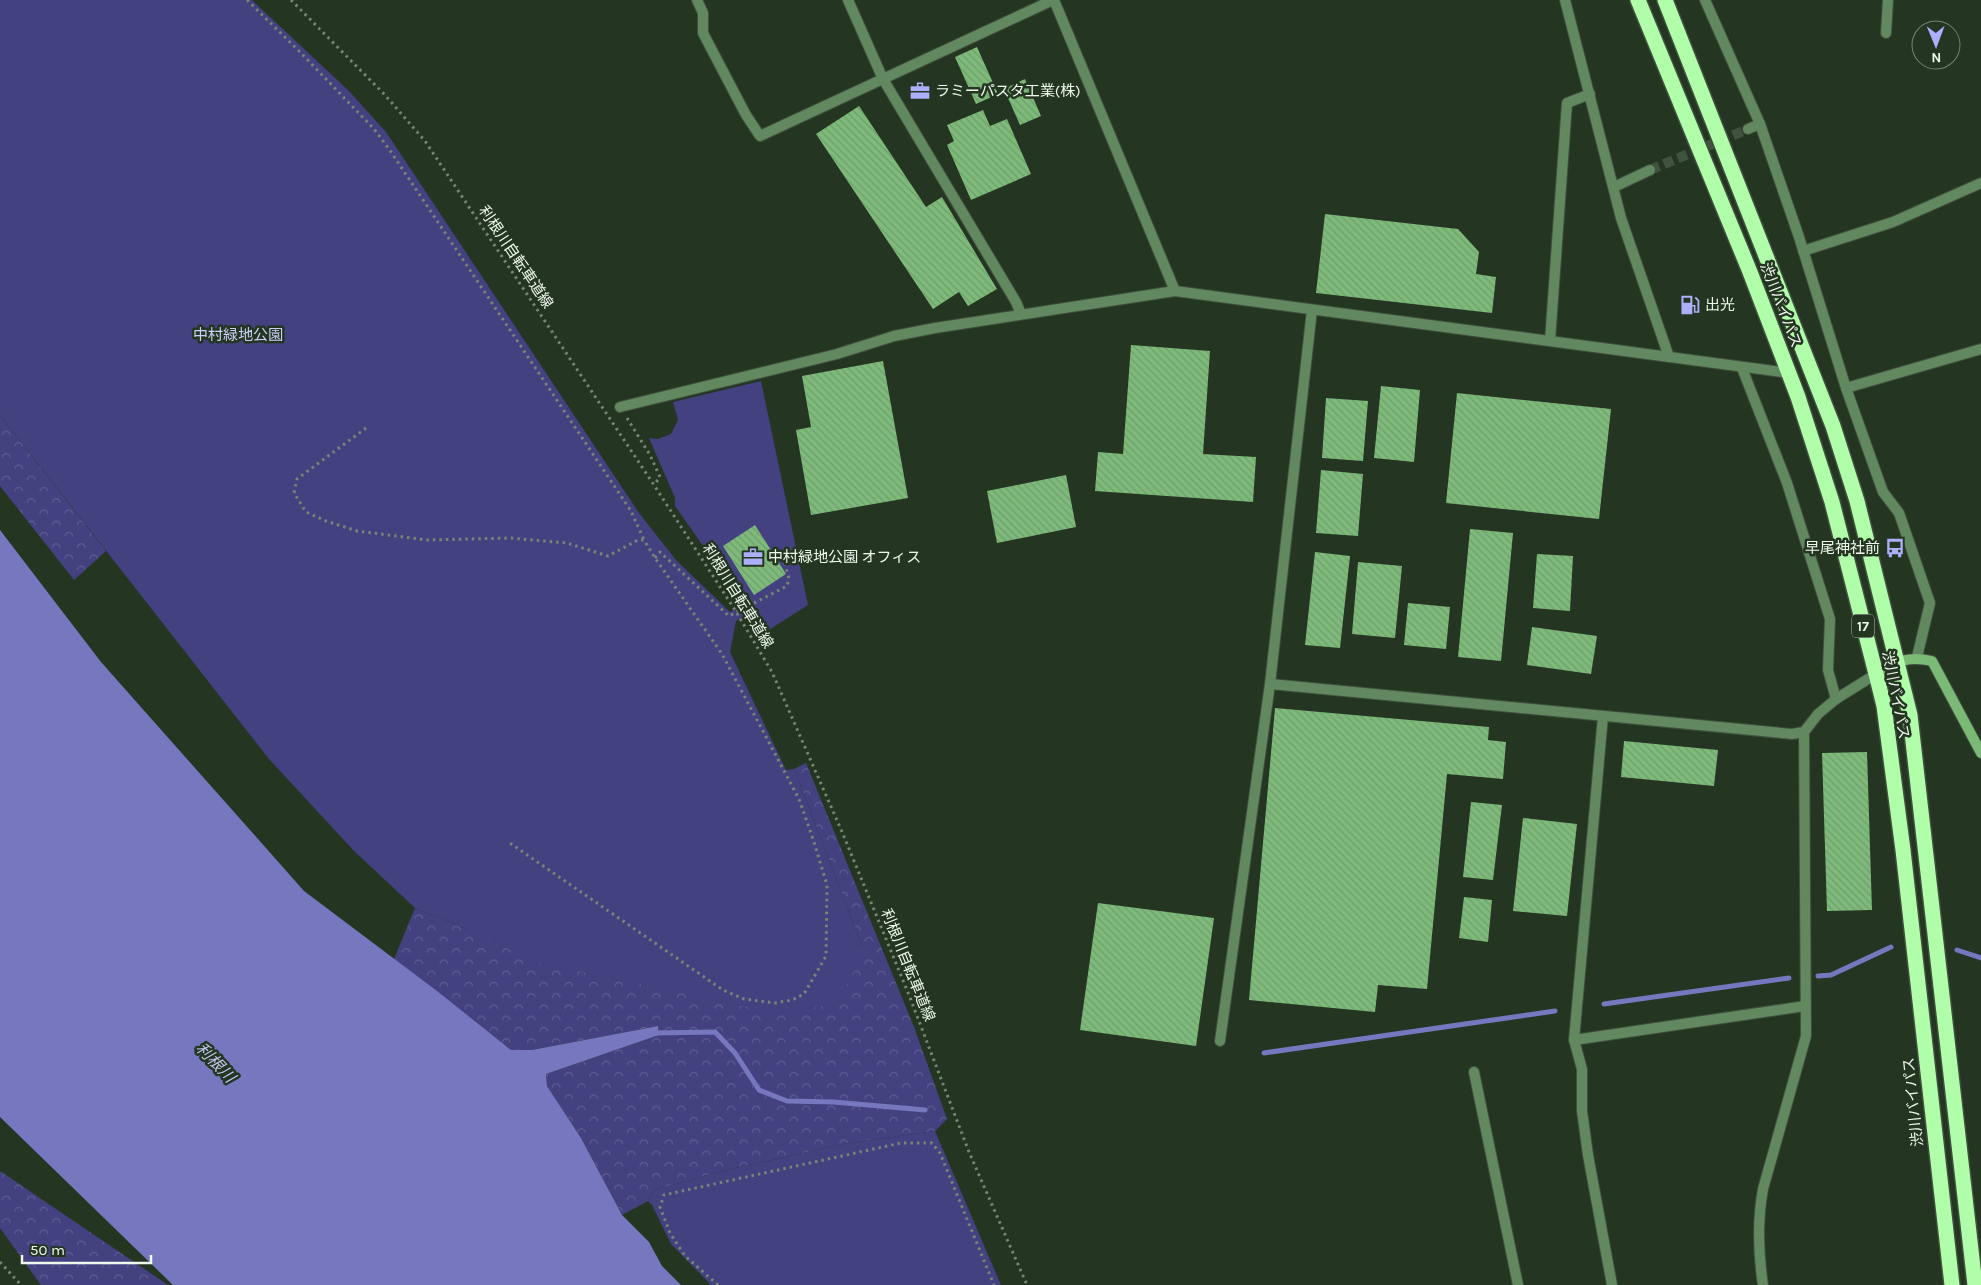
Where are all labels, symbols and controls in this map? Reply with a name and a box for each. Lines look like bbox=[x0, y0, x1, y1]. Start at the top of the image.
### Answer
north arrow bbox=[1911, 20, 1961, 70]
text: N bbox=[1931, 49, 1941, 66]
office icon: ラミーパスタ工業(株) bbox=[909, 80, 931, 102]
place label: ラミーパスタ工業(株) bbox=[935, 82, 1081, 100]
street label: 利根川自転車道線 bbox=[475, 202, 557, 312]
street label: 渋川バイパス bbox=[1757, 260, 1805, 350]
fuel station icon: 出光 bbox=[1679, 294, 1701, 316]
place label: 出光 bbox=[1705, 296, 1735, 314]
park label: 中村緑地公園 bbox=[193, 326, 283, 344]
bus stop icon: 早尾神社前 bbox=[1884, 537, 1906, 559]
place label: 早尾神社前 bbox=[1805, 539, 1880, 557]
street label: 利根川自転車道線 bbox=[699, 540, 777, 652]
office icon: 中村緑地公園 オフィス bbox=[742, 546, 764, 568]
place label: 中村緑地公園 オフィス bbox=[768, 548, 921, 566]
road number: 17 bbox=[1852, 614, 1874, 638]
street label: 渋川バイパス bbox=[1879, 649, 1913, 741]
street label: 利根川自転車道線 bbox=[877, 906, 939, 1024]
water label: 利根川 bbox=[192, 1038, 241, 1088]
street label: 渋川バイパス bbox=[1899, 1056, 1927, 1148]
scale bar bbox=[22, 1232, 151, 1264]
text: 50 m bbox=[30, 1241, 65, 1259]

